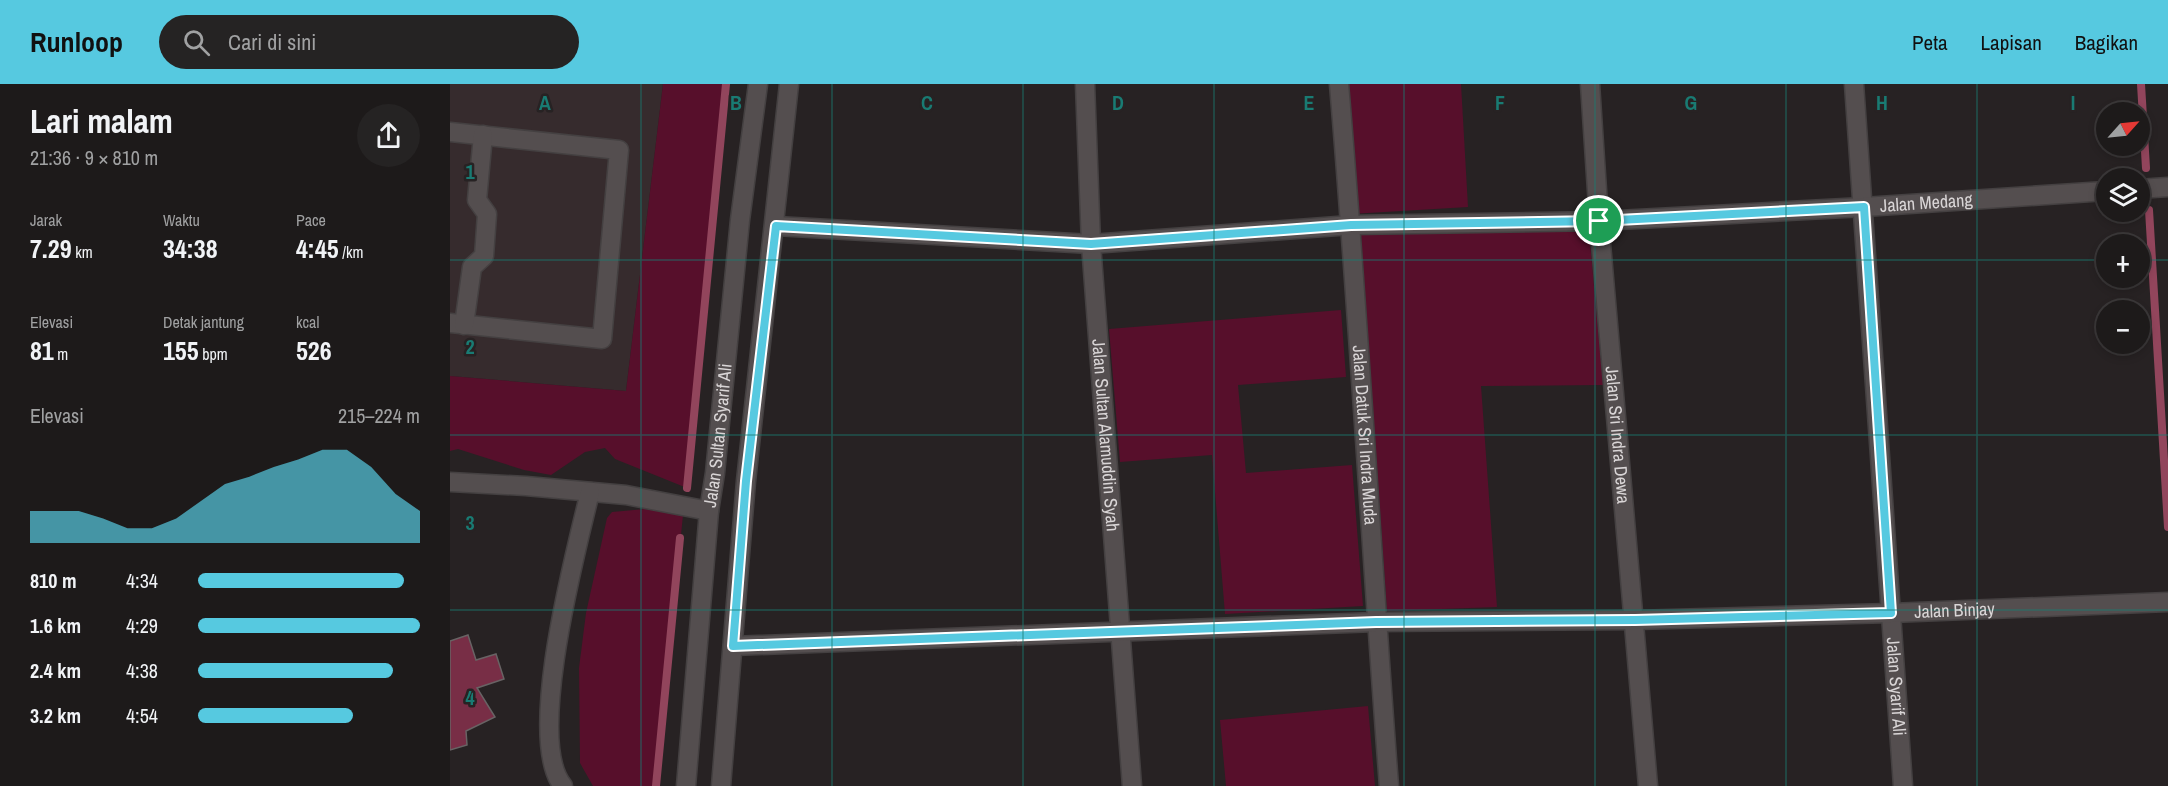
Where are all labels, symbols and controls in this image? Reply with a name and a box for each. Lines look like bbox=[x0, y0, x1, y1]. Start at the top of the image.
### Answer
search box bbox=[159, 15, 579, 69]
text: Runloop bbox=[30, 23, 123, 61]
icon: search bbox=[180, 26, 213, 59]
text: Cari di sini bbox=[228, 27, 316, 57]
text: Peta bbox=[1912, 28, 1948, 57]
text: Lapisan bbox=[1981, 28, 2042, 57]
text: Bagikan bbox=[2075, 28, 2138, 57]
text: A bbox=[539, 89, 551, 116]
text: B bbox=[730, 89, 742, 116]
text: C bbox=[921, 89, 933, 116]
text: D bbox=[1112, 89, 1124, 116]
text: E bbox=[1304, 89, 1315, 116]
text: F bbox=[1495, 89, 1505, 116]
text: G bbox=[1685, 89, 1697, 116]
text: H bbox=[1876, 89, 1888, 116]
text: I bbox=[2071, 89, 2075, 116]
text: Lari malam bbox=[30, 99, 173, 143]
north arrow bbox=[2096, 102, 2150, 156]
map controls bbox=[2096, 102, 2150, 354]
button: share bbox=[357, 104, 420, 167]
text: 21:36 · 9 × 810 m bbox=[30, 144, 158, 171]
text: 1 bbox=[465, 158, 475, 185]
button: layers bbox=[2096, 168, 2150, 222]
street label: Jalan Medang bbox=[1879, 187, 1974, 218]
pin bbox=[1573, 195, 1624, 246]
icon: arrive bbox=[1582, 204, 1615, 237]
text: Jarak bbox=[30, 209, 62, 231]
text: Waktu bbox=[163, 209, 200, 231]
text: Pace bbox=[296, 209, 326, 231]
text: 7.29 bbox=[30, 231, 72, 266]
text: 34:38 bbox=[163, 231, 218, 266]
text: 4:45 bbox=[296, 231, 339, 266]
button: + bbox=[2096, 234, 2150, 288]
text: km bbox=[72, 241, 93, 263]
text: /km bbox=[339, 241, 363, 263]
button: − bbox=[2096, 300, 2150, 354]
text: Elevasi bbox=[30, 311, 73, 333]
text: Detak jantung bbox=[163, 311, 244, 333]
text: kcal bbox=[296, 311, 319, 333]
text: 81 bbox=[30, 333, 54, 368]
text: 155 bbox=[163, 333, 199, 368]
text: 526 bbox=[296, 333, 332, 368]
text: 2 bbox=[465, 333, 475, 360]
street label: Jalan Sultan Alamuddin Syah bbox=[1086, 338, 1126, 533]
text: m bbox=[54, 343, 68, 365]
text: bpm bbox=[199, 343, 228, 365]
street label: Jalan Datuk Sri Indra Muda bbox=[1347, 344, 1384, 526]
street label: Jalan Sultan Syarif Ali bbox=[697, 362, 738, 509]
street label: Jalan Sri Indra Dewa bbox=[1600, 365, 1636, 505]
text: Elevasi bbox=[30, 402, 84, 429]
text: 215–224 m bbox=[338, 402, 420, 429]
text: 3 bbox=[465, 509, 475, 536]
text: 810 m bbox=[30, 567, 77, 594]
text: 4:34 bbox=[126, 567, 158, 594]
street label: Jalan Binjay bbox=[1914, 596, 1996, 624]
text: 1.6 km bbox=[30, 612, 81, 639]
text: 4:29 bbox=[126, 612, 158, 639]
street label: Jalan Syarif Ali bbox=[1881, 636, 1912, 737]
text: 2.4 km bbox=[30, 657, 81, 684]
text: 4:38 bbox=[126, 657, 158, 684]
text: 4 bbox=[465, 684, 475, 711]
text: 3.2 km bbox=[30, 702, 81, 729]
text: 4:54 bbox=[126, 702, 158, 729]

